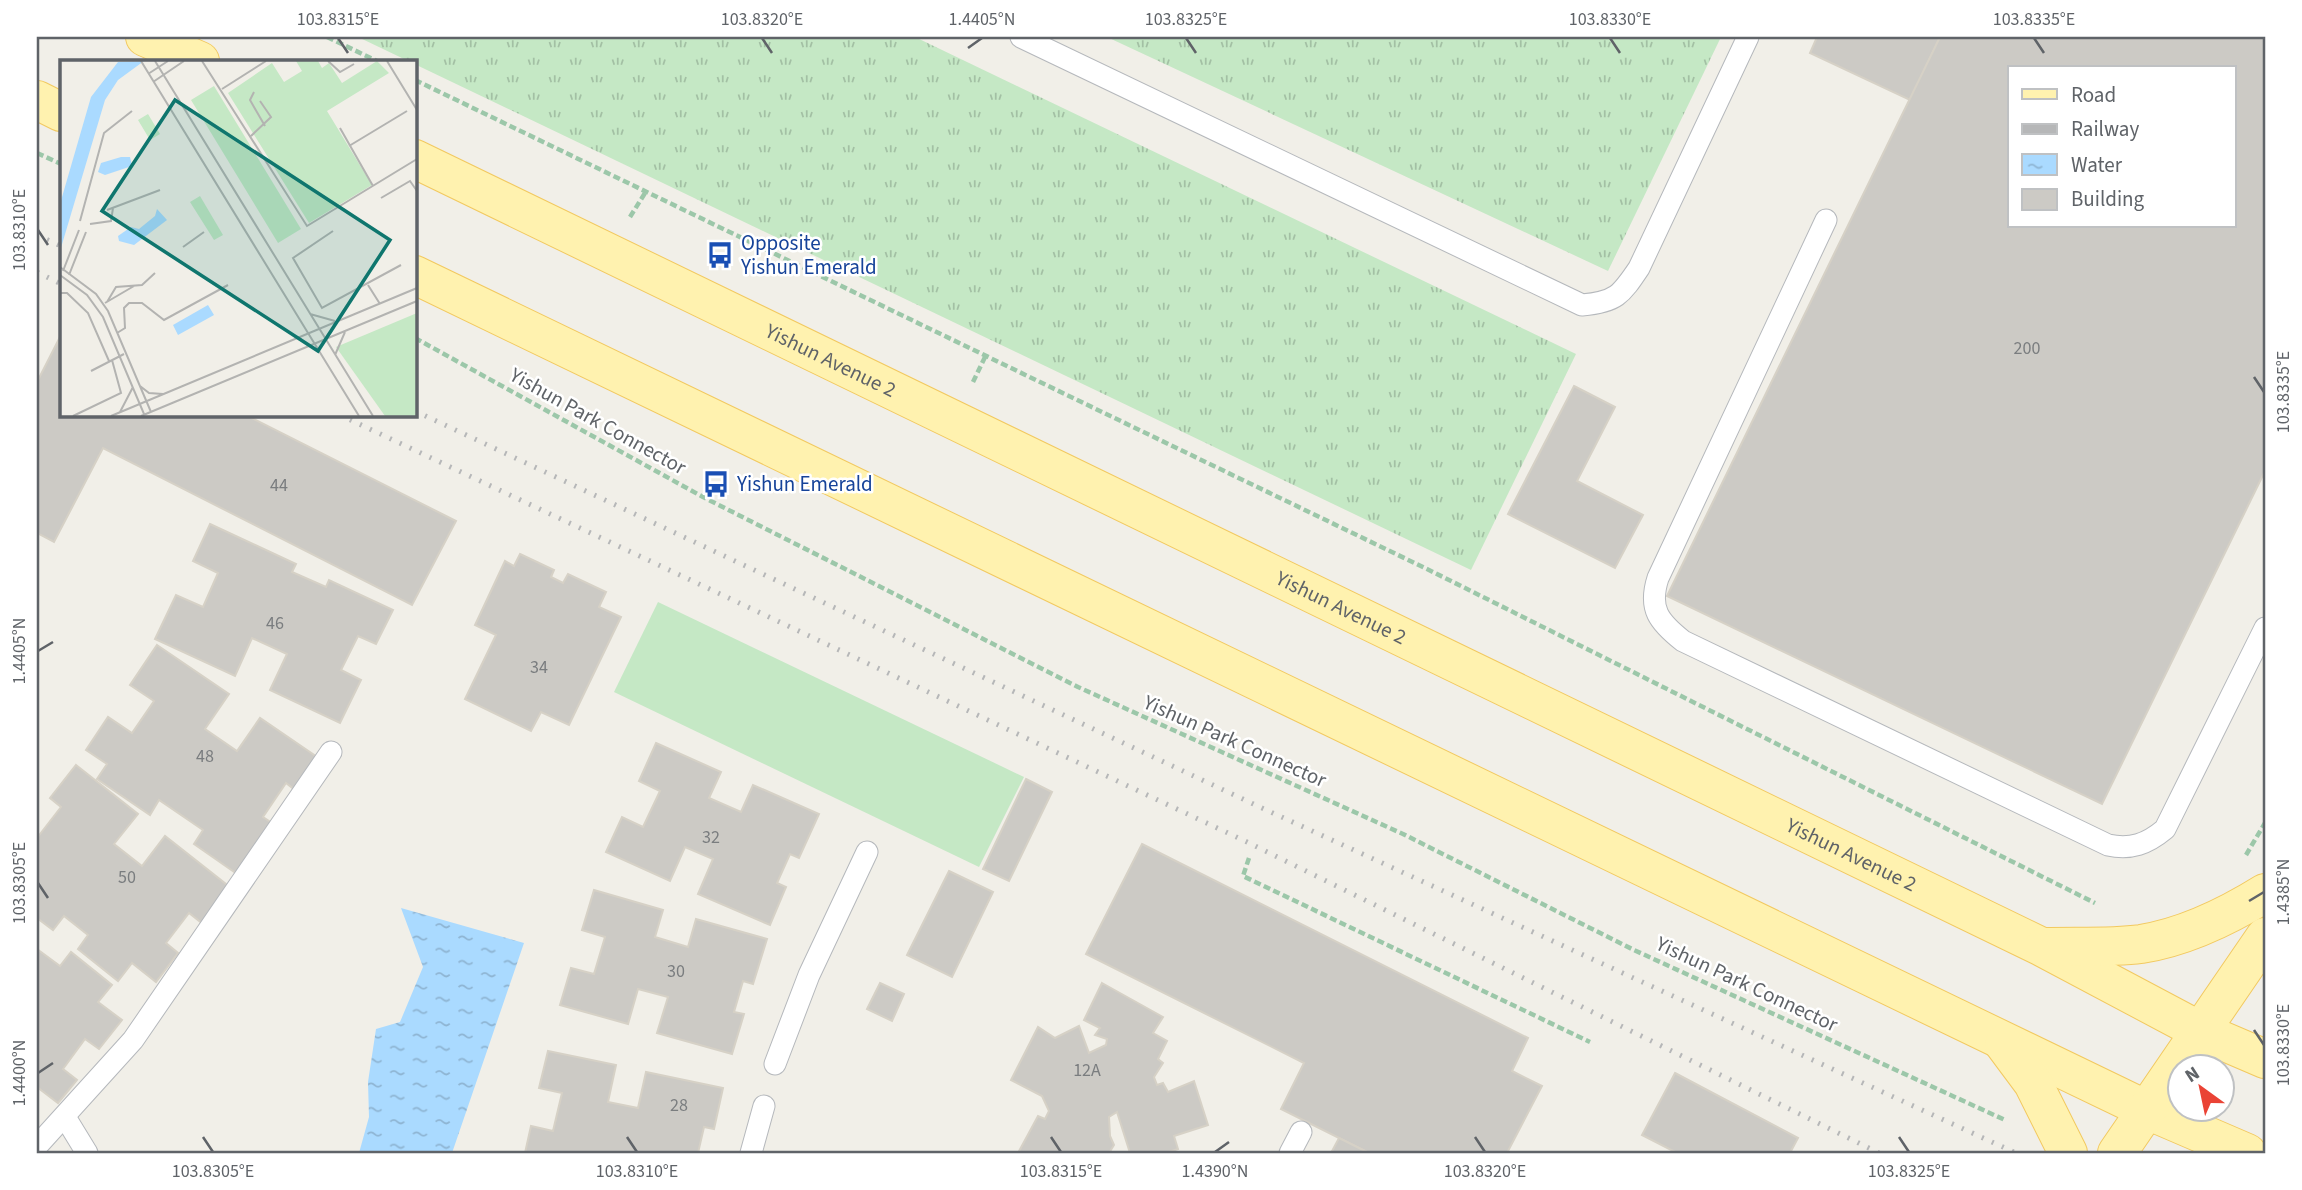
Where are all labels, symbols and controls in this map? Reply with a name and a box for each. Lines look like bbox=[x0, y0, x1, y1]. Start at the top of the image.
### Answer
text: 103.8315°E bbox=[297, 7, 379, 32]
text: 103.8320°E bbox=[721, 7, 803, 32]
text: 1.4405°N bbox=[949, 7, 1015, 32]
text: 103.8325°E bbox=[1145, 7, 1227, 32]
text: 103.8330°E bbox=[1569, 7, 1651, 32]
text: 103.8335°E bbox=[1993, 7, 2075, 32]
inset map bbox=[60, 60, 416, 416]
legend bbox=[2008, 66, 2236, 228]
text: Road bbox=[2071, 80, 2116, 110]
text: Railway bbox=[2071, 114, 2139, 144]
text: Water bbox=[2071, 150, 2123, 180]
text: Building bbox=[2071, 184, 2145, 214]
text: 103.8310°E bbox=[7, 189, 32, 271]
place label: Opposite Yishun Emerald bbox=[740, 228, 877, 282]
bus stop icon: Opposite Yishun Emerald bbox=[705, 240, 735, 270]
street label: Yishun Avenue 2 bbox=[759, 316, 901, 405]
house number: 200 bbox=[2014, 336, 2040, 361]
text: 103.8335°E bbox=[2271, 351, 2296, 433]
street label: Yishun Park Connector bbox=[503, 360, 692, 482]
bus stop icon: Yishun Emerald bbox=[701, 469, 731, 499]
place label: Yishun Emerald bbox=[736, 469, 873, 499]
house number: 44 bbox=[270, 473, 288, 498]
street label: Yishun Avenue 2 bbox=[1270, 563, 1412, 652]
house number: 46 bbox=[266, 611, 284, 636]
text: 1.4405°N bbox=[7, 618, 32, 684]
house number: 34 bbox=[530, 655, 548, 680]
street label: Yishun Park Connector bbox=[1138, 687, 1332, 795]
house number: 48 bbox=[196, 744, 214, 769]
street label: Yishun Avenue 2 bbox=[1780, 810, 1922, 899]
house number: 32 bbox=[702, 825, 720, 850]
text: 103.8305°E bbox=[7, 842, 32, 924]
text: 1.4385°N bbox=[2271, 859, 2296, 925]
house number: 50 bbox=[118, 865, 136, 890]
street label: Yishun Park Connector bbox=[1650, 928, 1844, 1040]
house number: 30 bbox=[667, 959, 685, 984]
text: 103.8330°E bbox=[2271, 1004, 2296, 1086]
text: 1.4400°N bbox=[7, 1040, 32, 1106]
north arrow bbox=[2166, 1054, 2236, 1124]
house number: 12A bbox=[1073, 1058, 1101, 1083]
text: N bbox=[2180, 1060, 2205, 1090]
house number: 28 bbox=[670, 1093, 688, 1118]
text: 103.8305°E bbox=[172, 1159, 254, 1184]
text: 103.8310°E bbox=[596, 1159, 678, 1184]
text: 103.8315°E bbox=[1020, 1159, 1102, 1184]
text: 1.4390°N bbox=[1182, 1159, 1248, 1184]
text: 103.8320°E bbox=[1444, 1159, 1526, 1184]
text: 103.8325°E bbox=[1868, 1159, 1950, 1184]

